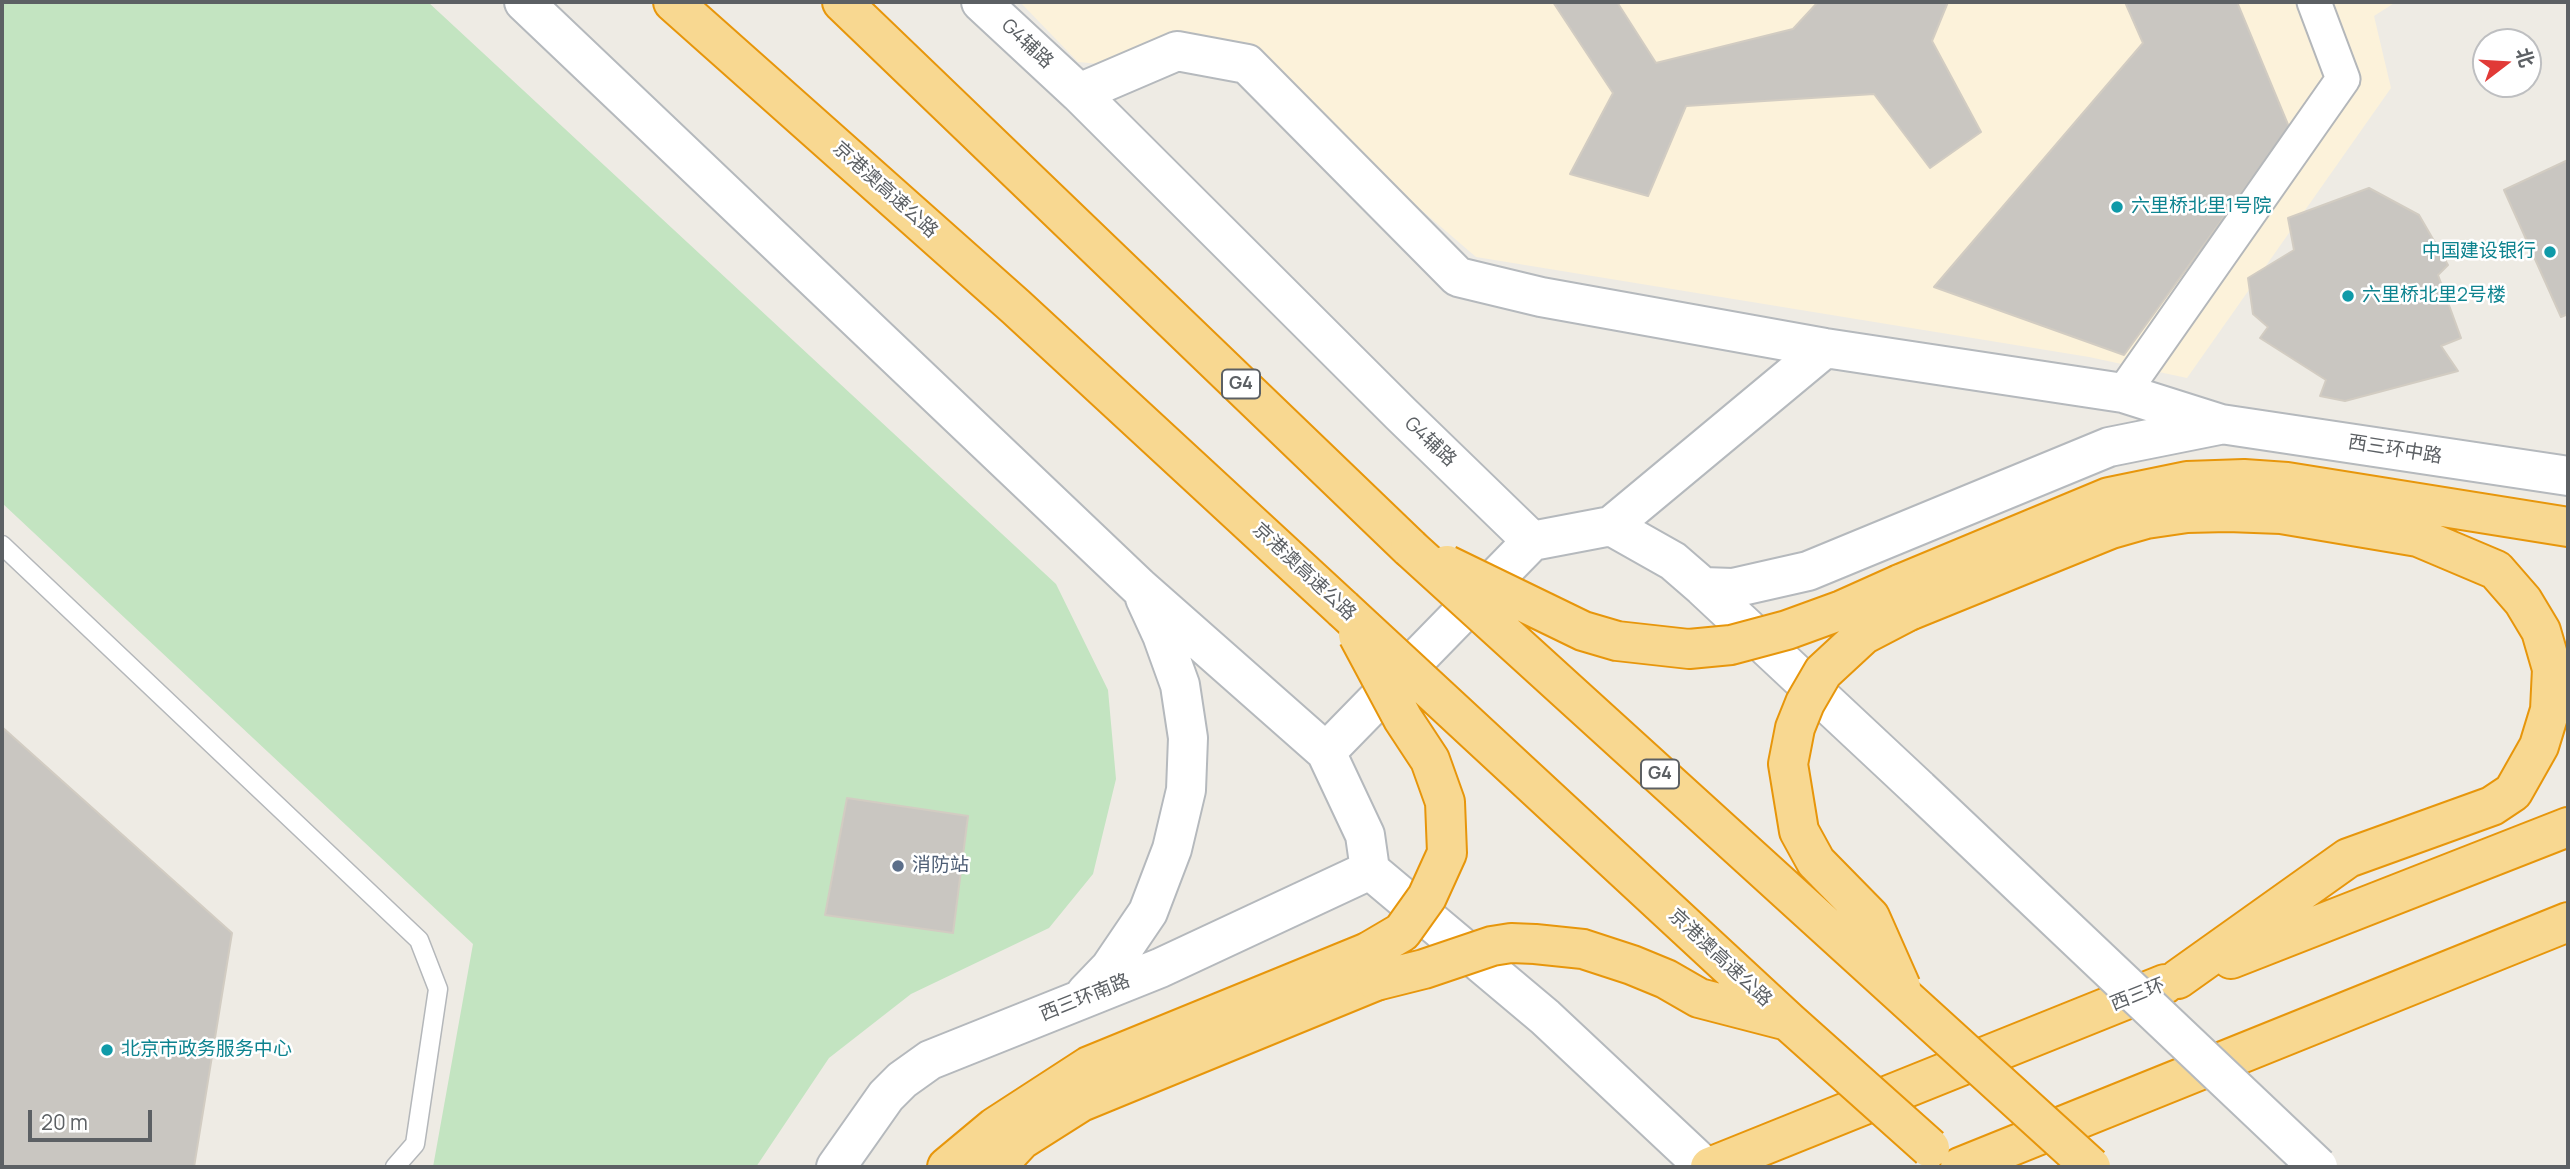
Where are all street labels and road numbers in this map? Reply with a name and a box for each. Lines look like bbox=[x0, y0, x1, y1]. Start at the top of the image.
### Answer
street label: G4辅路 bbox=[996, 14, 1058, 74]
street label: 京港澳高速公路 bbox=[828, 137, 942, 243]
road number: G4 bbox=[1222, 370, 1260, 398]
street label: G4辅路 bbox=[1399, 412, 1461, 472]
street label: 西三环中路 bbox=[2346, 431, 2444, 469]
street label: 京港澳高速公路 bbox=[1248, 518, 1360, 626]
road number: G4 bbox=[1641, 760, 1679, 788]
street label: 京港澳高速公路 bbox=[1664, 904, 1776, 1012]
street label: 西三环南路 bbox=[1037, 970, 1133, 1026]
street label: 西三环 bbox=[2107, 974, 2169, 1016]

